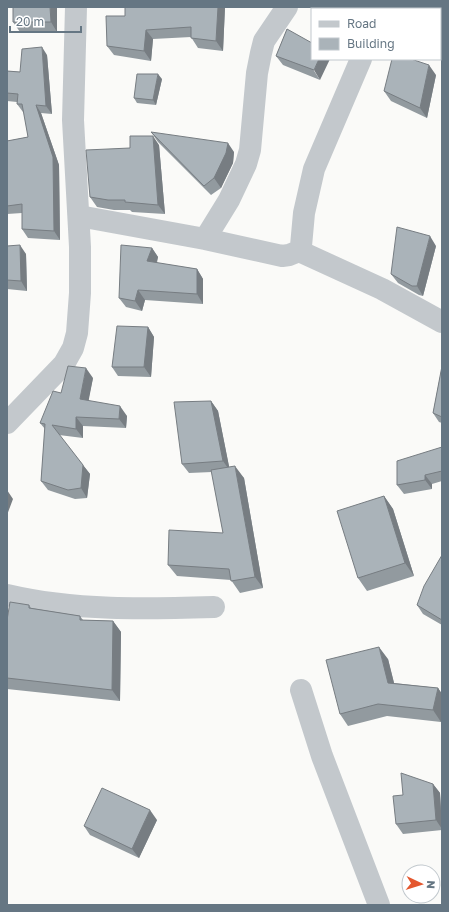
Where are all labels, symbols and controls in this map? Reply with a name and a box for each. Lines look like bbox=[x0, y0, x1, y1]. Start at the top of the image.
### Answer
scale bar bbox=[10, 8, 81, 34]
legend bbox=[311, 8, 441, 60]
text: 20 m bbox=[16, 14, 44, 29]
text: Road bbox=[347, 16, 376, 31]
text: Building bbox=[347, 36, 395, 51]
north arrow bbox=[401, 864, 441, 904]
text: N bbox=[425, 880, 438, 889]

